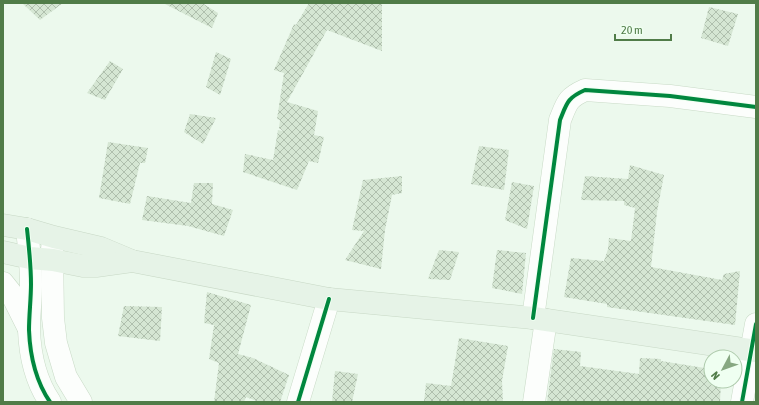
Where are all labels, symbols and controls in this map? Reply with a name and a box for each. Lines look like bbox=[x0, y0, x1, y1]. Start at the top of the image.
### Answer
scale bar bbox=[615, 16, 671, 42]
text: 20 m bbox=[621, 23, 643, 37]
north arrow bbox=[703, 349, 743, 389]
text: N bbox=[709, 369, 722, 382]

